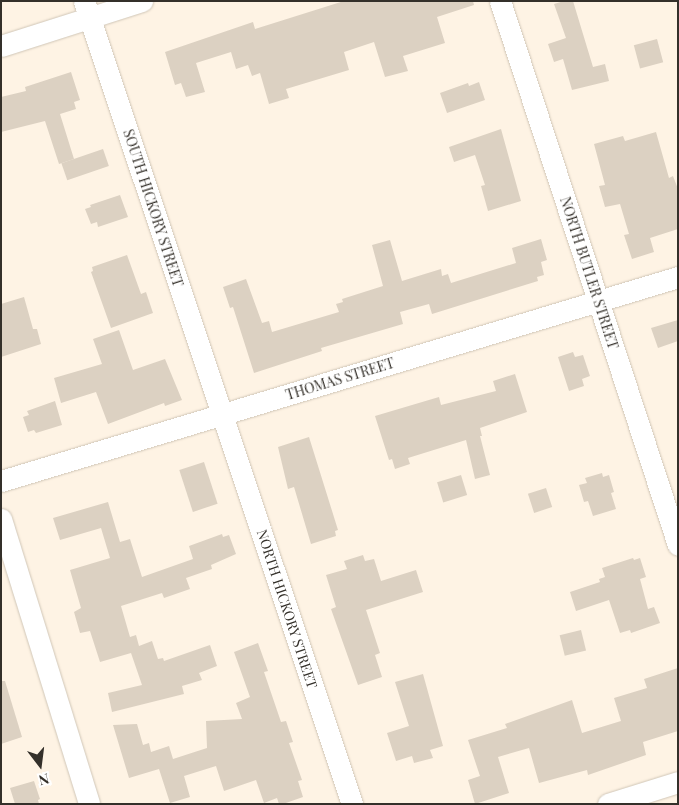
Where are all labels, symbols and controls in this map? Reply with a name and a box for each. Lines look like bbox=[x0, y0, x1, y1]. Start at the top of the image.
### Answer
street label: SOUTH HICKORY STREET bbox=[120, 127, 186, 289]
street label: NORTH BUTLER STREET bbox=[556, 195, 622, 351]
street label: THOMAS STREET bbox=[284, 355, 396, 403]
street label: NORTH HICKORY STREET bbox=[253, 527, 321, 691]
north arrow bbox=[15, 740, 65, 790]
text: N bbox=[37, 769, 51, 790]

